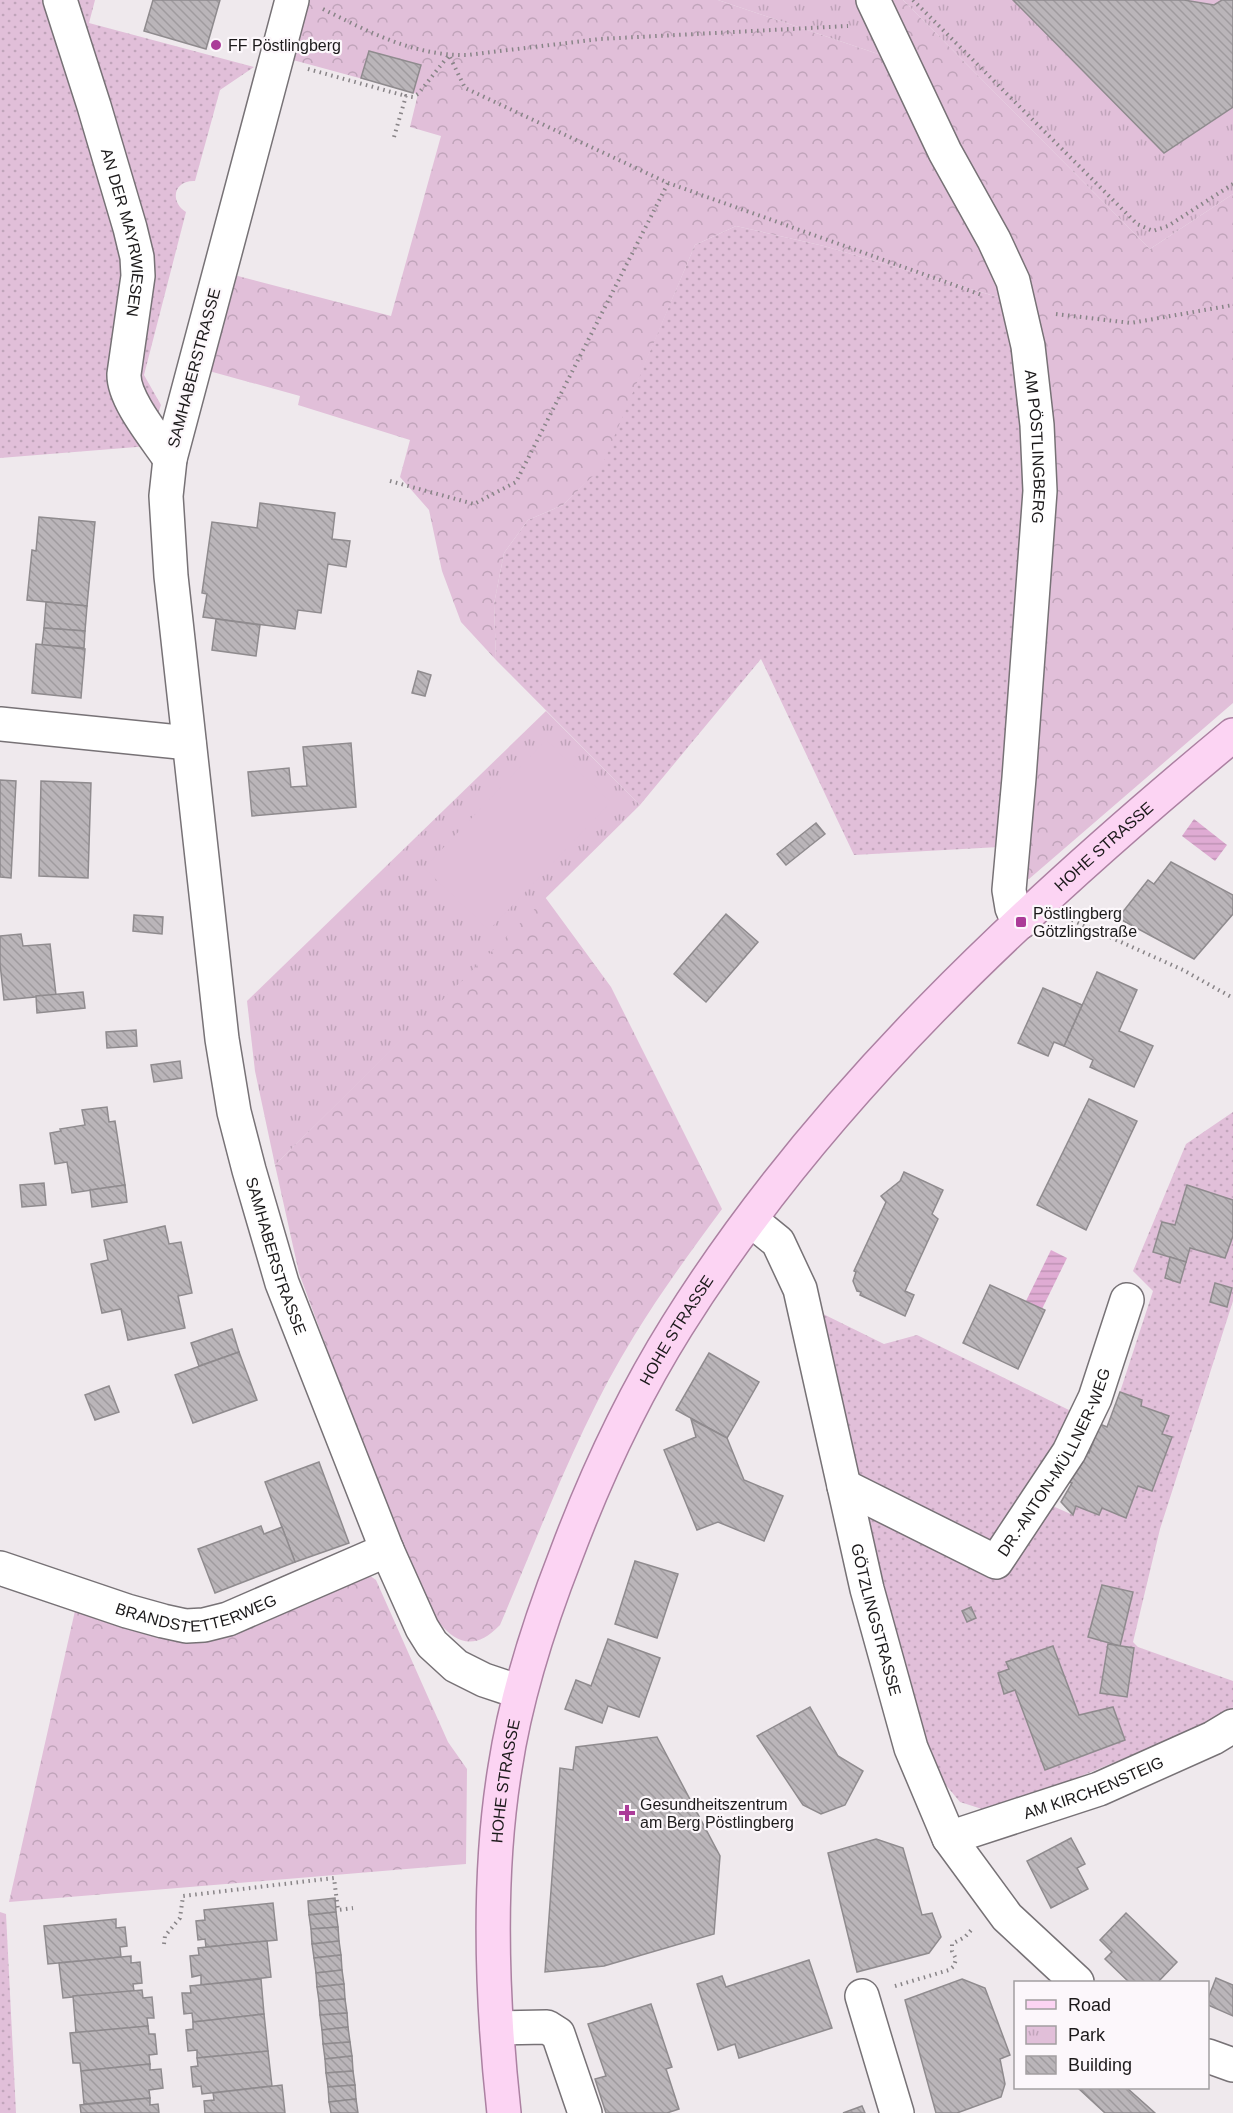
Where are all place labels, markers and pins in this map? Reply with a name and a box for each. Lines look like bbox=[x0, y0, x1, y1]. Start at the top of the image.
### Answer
place label: FF Pöstlingberg bbox=[228, 37, 341, 54]
marker: FF Pöstlingberg bbox=[209, 38, 223, 52]
place label: Pöstlingberg Götzlingstraße bbox=[1033, 905, 1137, 940]
marker: Pöstlingberg Götzlingstraße bbox=[1014, 915, 1028, 929]
place label: Gesundheitszentrum am Berg Pöstlingberg bbox=[640, 1796, 794, 1831]
marker: Gesundheitszentrum am Berg Pöstlingberg bbox=[618, 1804, 636, 1822]

